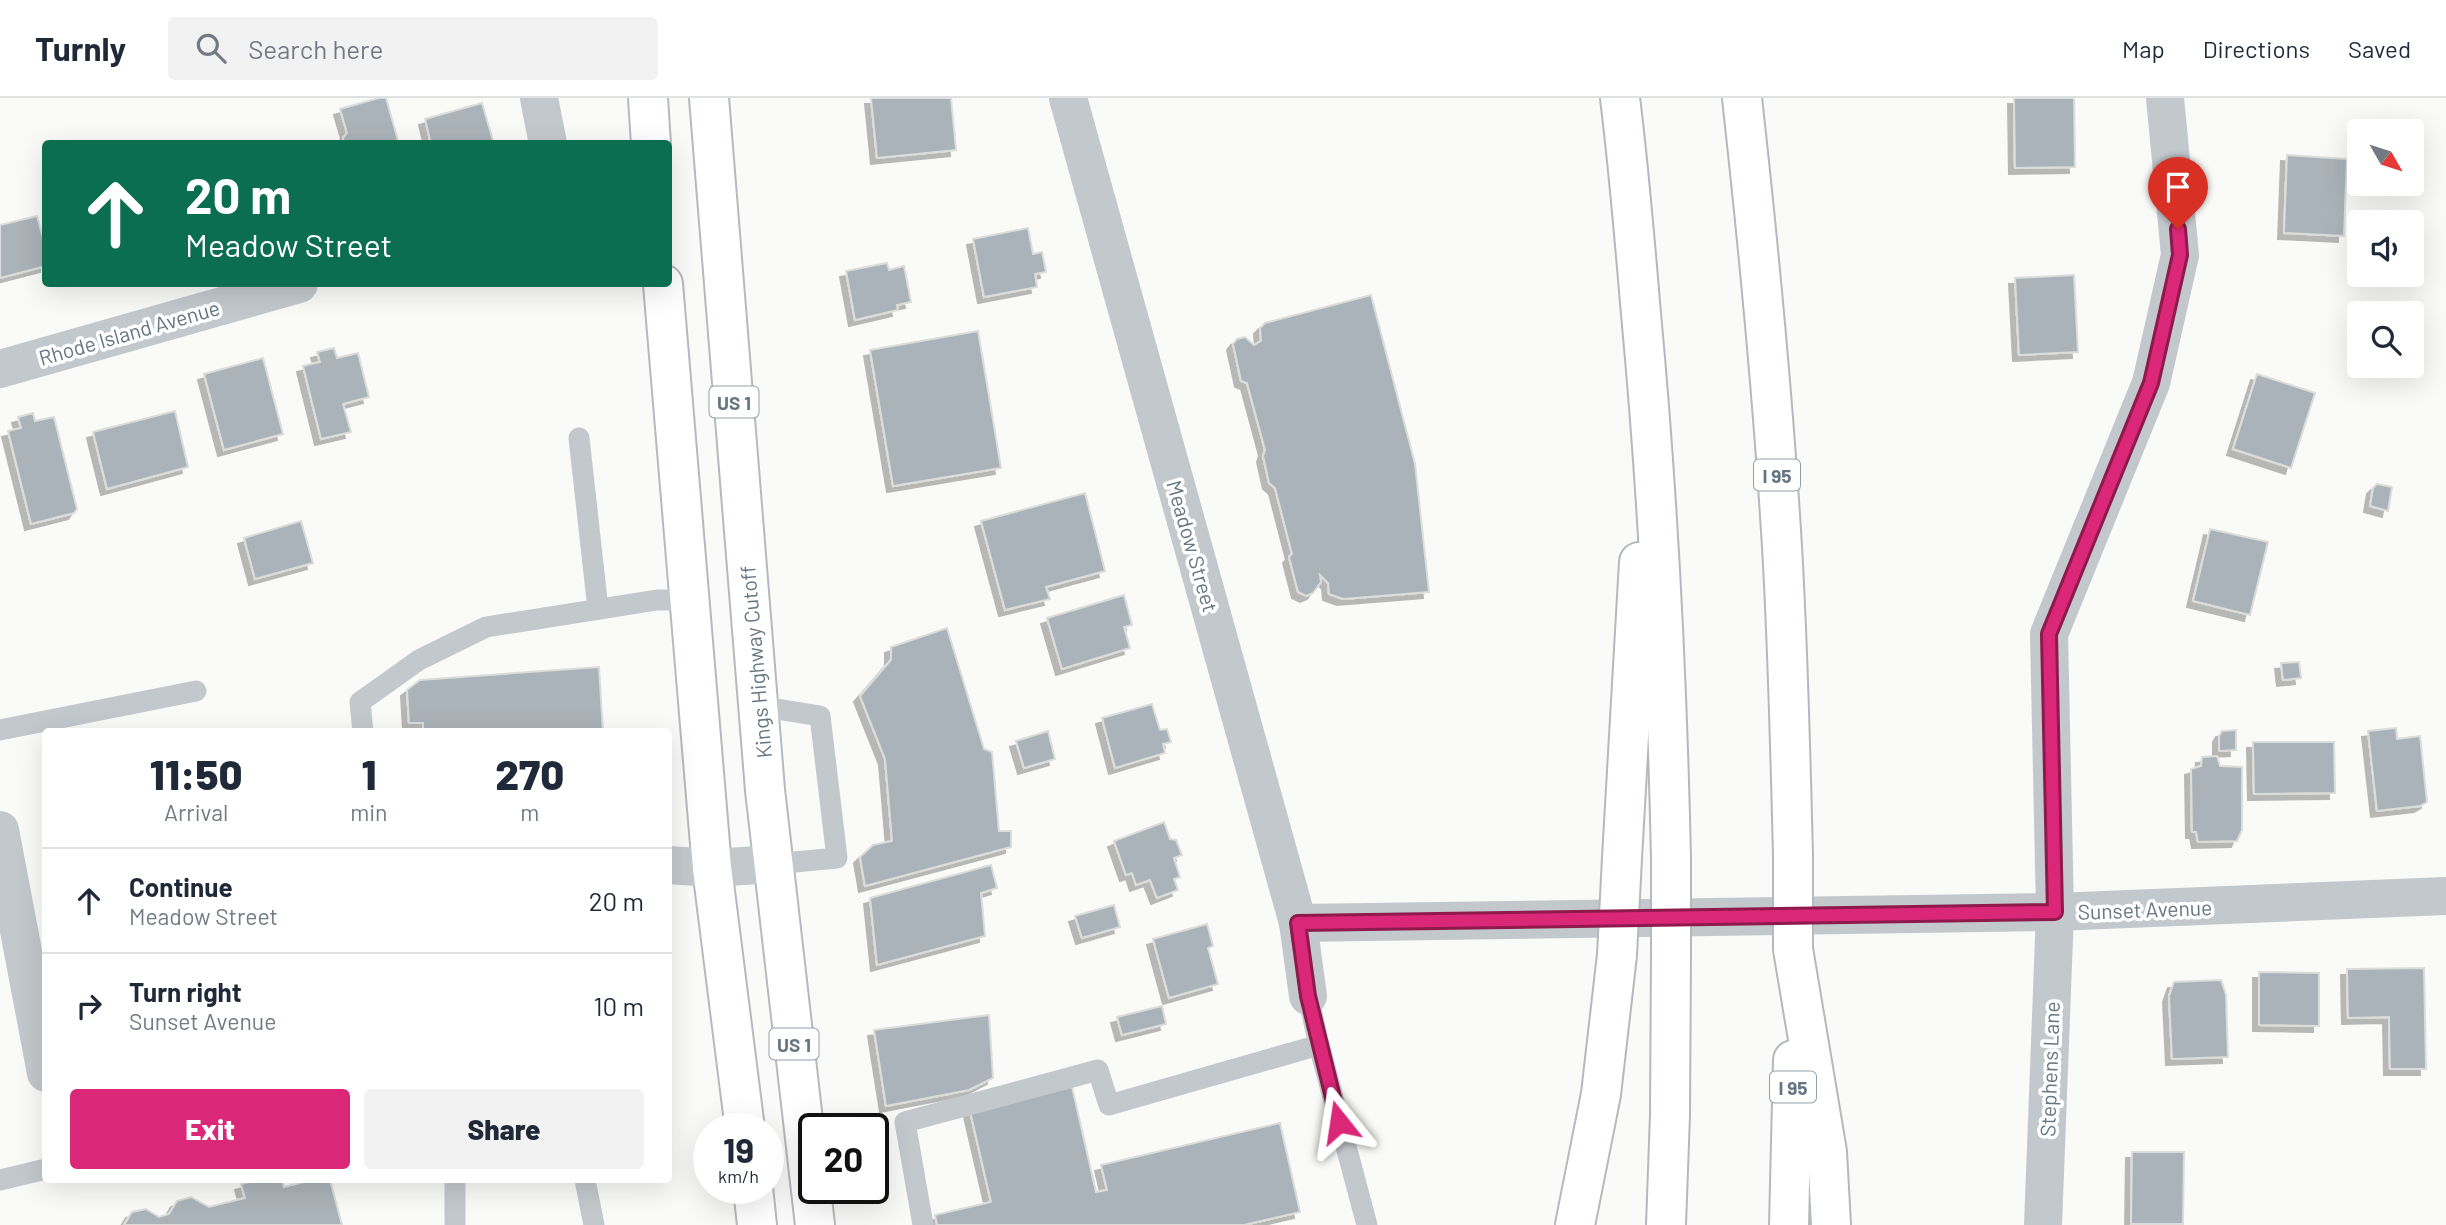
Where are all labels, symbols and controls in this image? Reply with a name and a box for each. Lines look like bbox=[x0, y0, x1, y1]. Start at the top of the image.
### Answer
search box bbox=[168, 17, 658, 80]
text: Turnly bbox=[35, 28, 126, 68]
icon: search bbox=[192, 29, 230, 67]
text: Search here bbox=[248, 33, 383, 64]
text: Map bbox=[2122, 34, 2165, 63]
text: Directions bbox=[2203, 34, 2310, 63]
text: Saved bbox=[2348, 34, 2411, 63]
north arrow bbox=[2347, 119, 2424, 196]
map controls bbox=[2347, 119, 2424, 378]
pin bbox=[2148, 157, 2208, 229]
text: 20 m bbox=[185, 165, 291, 224]
icon: ahead bbox=[70, 168, 161, 259]
icon: arrive bbox=[2159, 168, 2197, 206]
button: sound bbox=[2347, 210, 2424, 287]
text: Meadow Street bbox=[185, 225, 392, 263]
street label: Rhode Island Avenue bbox=[36, 294, 222, 370]
button: search bbox=[2347, 301, 2424, 378]
road number: US 1 bbox=[710, 386, 758, 418]
road number: I 95 bbox=[1754, 460, 1800, 490]
street label: Meadow Street bbox=[1162, 477, 1224, 615]
street label: Kings Highway Cutoff bbox=[734, 565, 776, 759]
text: 11:50 bbox=[150, 748, 243, 798]
text: 1 bbox=[361, 748, 376, 798]
text: 270 bbox=[495, 748, 564, 798]
text: Arrival bbox=[164, 798, 228, 826]
text: min bbox=[350, 798, 388, 826]
text: m bbox=[520, 798, 539, 826]
text: Continue bbox=[129, 871, 233, 902]
icon: ahead bbox=[70, 882, 108, 920]
text: 20 m bbox=[589, 885, 644, 916]
street label: Sunset Avenue bbox=[2077, 894, 2213, 924]
text: Meadow Street bbox=[129, 902, 278, 930]
text: Turn right bbox=[129, 976, 242, 1007]
icon: right bbox=[70, 987, 108, 1025]
text: 10 m bbox=[594, 990, 644, 1021]
street label: Stephens Lane bbox=[2034, 1001, 2064, 1137]
text: Sunset Avenue bbox=[129, 1007, 276, 1035]
road number: US 1 bbox=[770, 1028, 818, 1060]
road number: I 95 bbox=[1770, 1071, 1816, 1102]
position arrow bbox=[1302, 1085, 1376, 1159]
button: Exit bbox=[70, 1089, 350, 1169]
button: Share bbox=[364, 1089, 644, 1169]
speed limit sign: 20 bbox=[798, 1113, 889, 1204]
text: 19 bbox=[723, 1128, 754, 1170]
text: km/h bbox=[718, 1165, 759, 1187]

